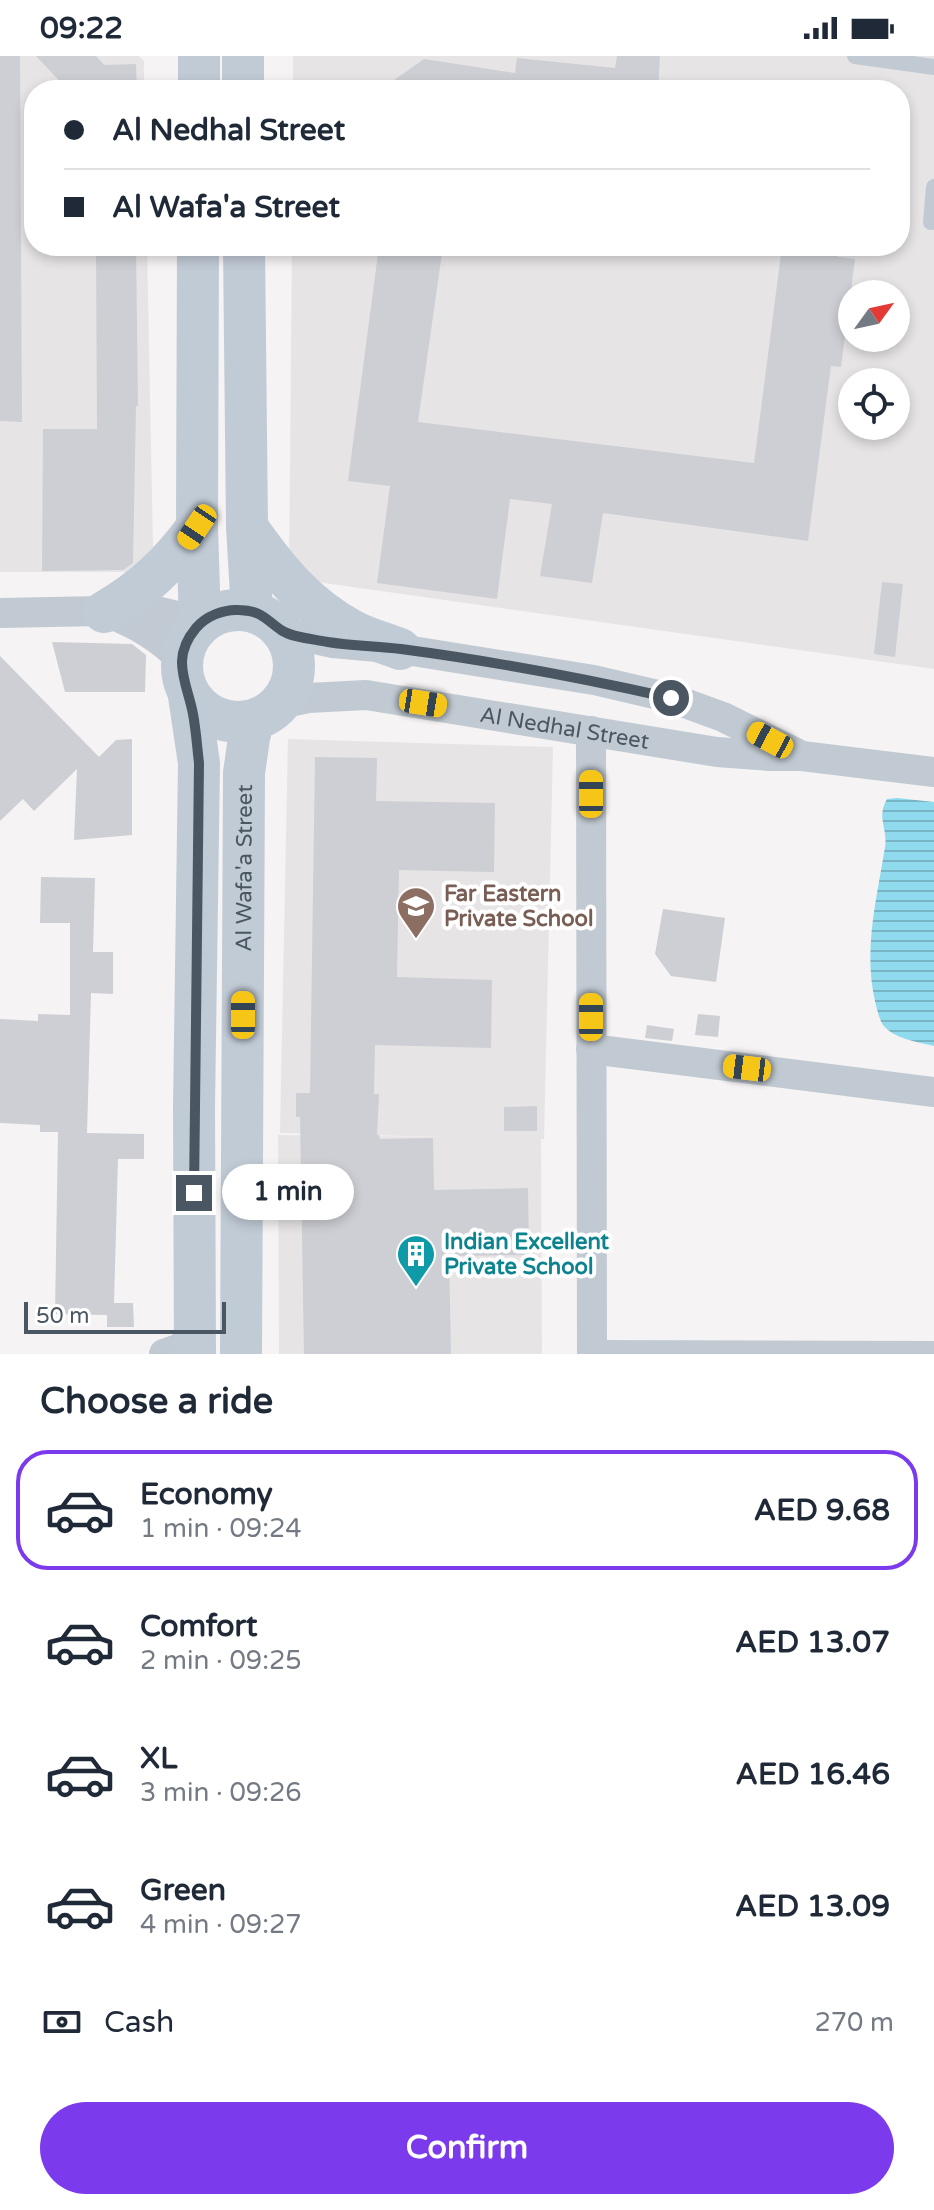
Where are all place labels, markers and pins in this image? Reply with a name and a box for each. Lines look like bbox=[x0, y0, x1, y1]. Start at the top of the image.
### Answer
place label: Far Eastern Private School bbox=[444, 881, 593, 932]
school or university icon: Far Eastern Private School bbox=[395, 885, 437, 940]
place label: Indian Excellent Private School bbox=[444, 1229, 610, 1280]
building icon: Indian Excellent Private School bbox=[395, 1233, 437, 1288]

